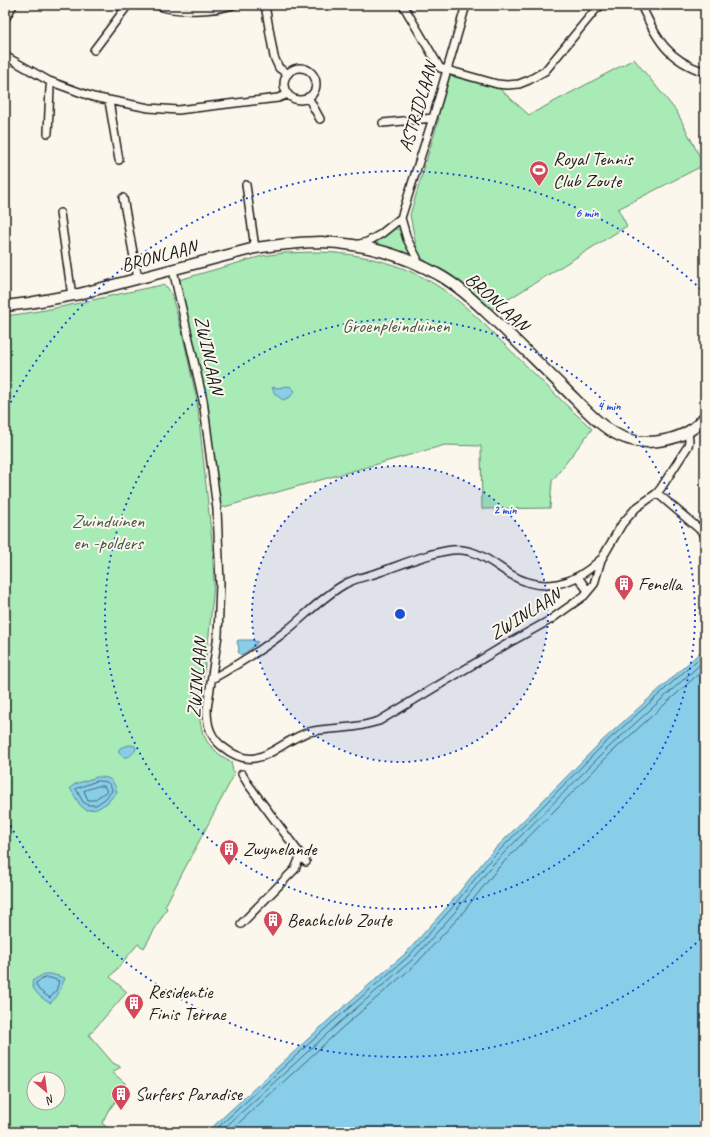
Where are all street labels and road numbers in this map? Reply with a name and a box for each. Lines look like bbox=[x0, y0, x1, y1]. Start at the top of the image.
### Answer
street label: ASTRIDLAAN bbox=[393, 56, 444, 155]
street label: BRONLAAN bbox=[119, 234, 203, 278]
street label: BRONLAAN bbox=[460, 267, 536, 339]
street label: ZWINLAAN bbox=[189, 314, 230, 400]
street label: ZWINLAAN bbox=[485, 581, 568, 645]
street label: ZWINLAAN bbox=[182, 634, 213, 719]

